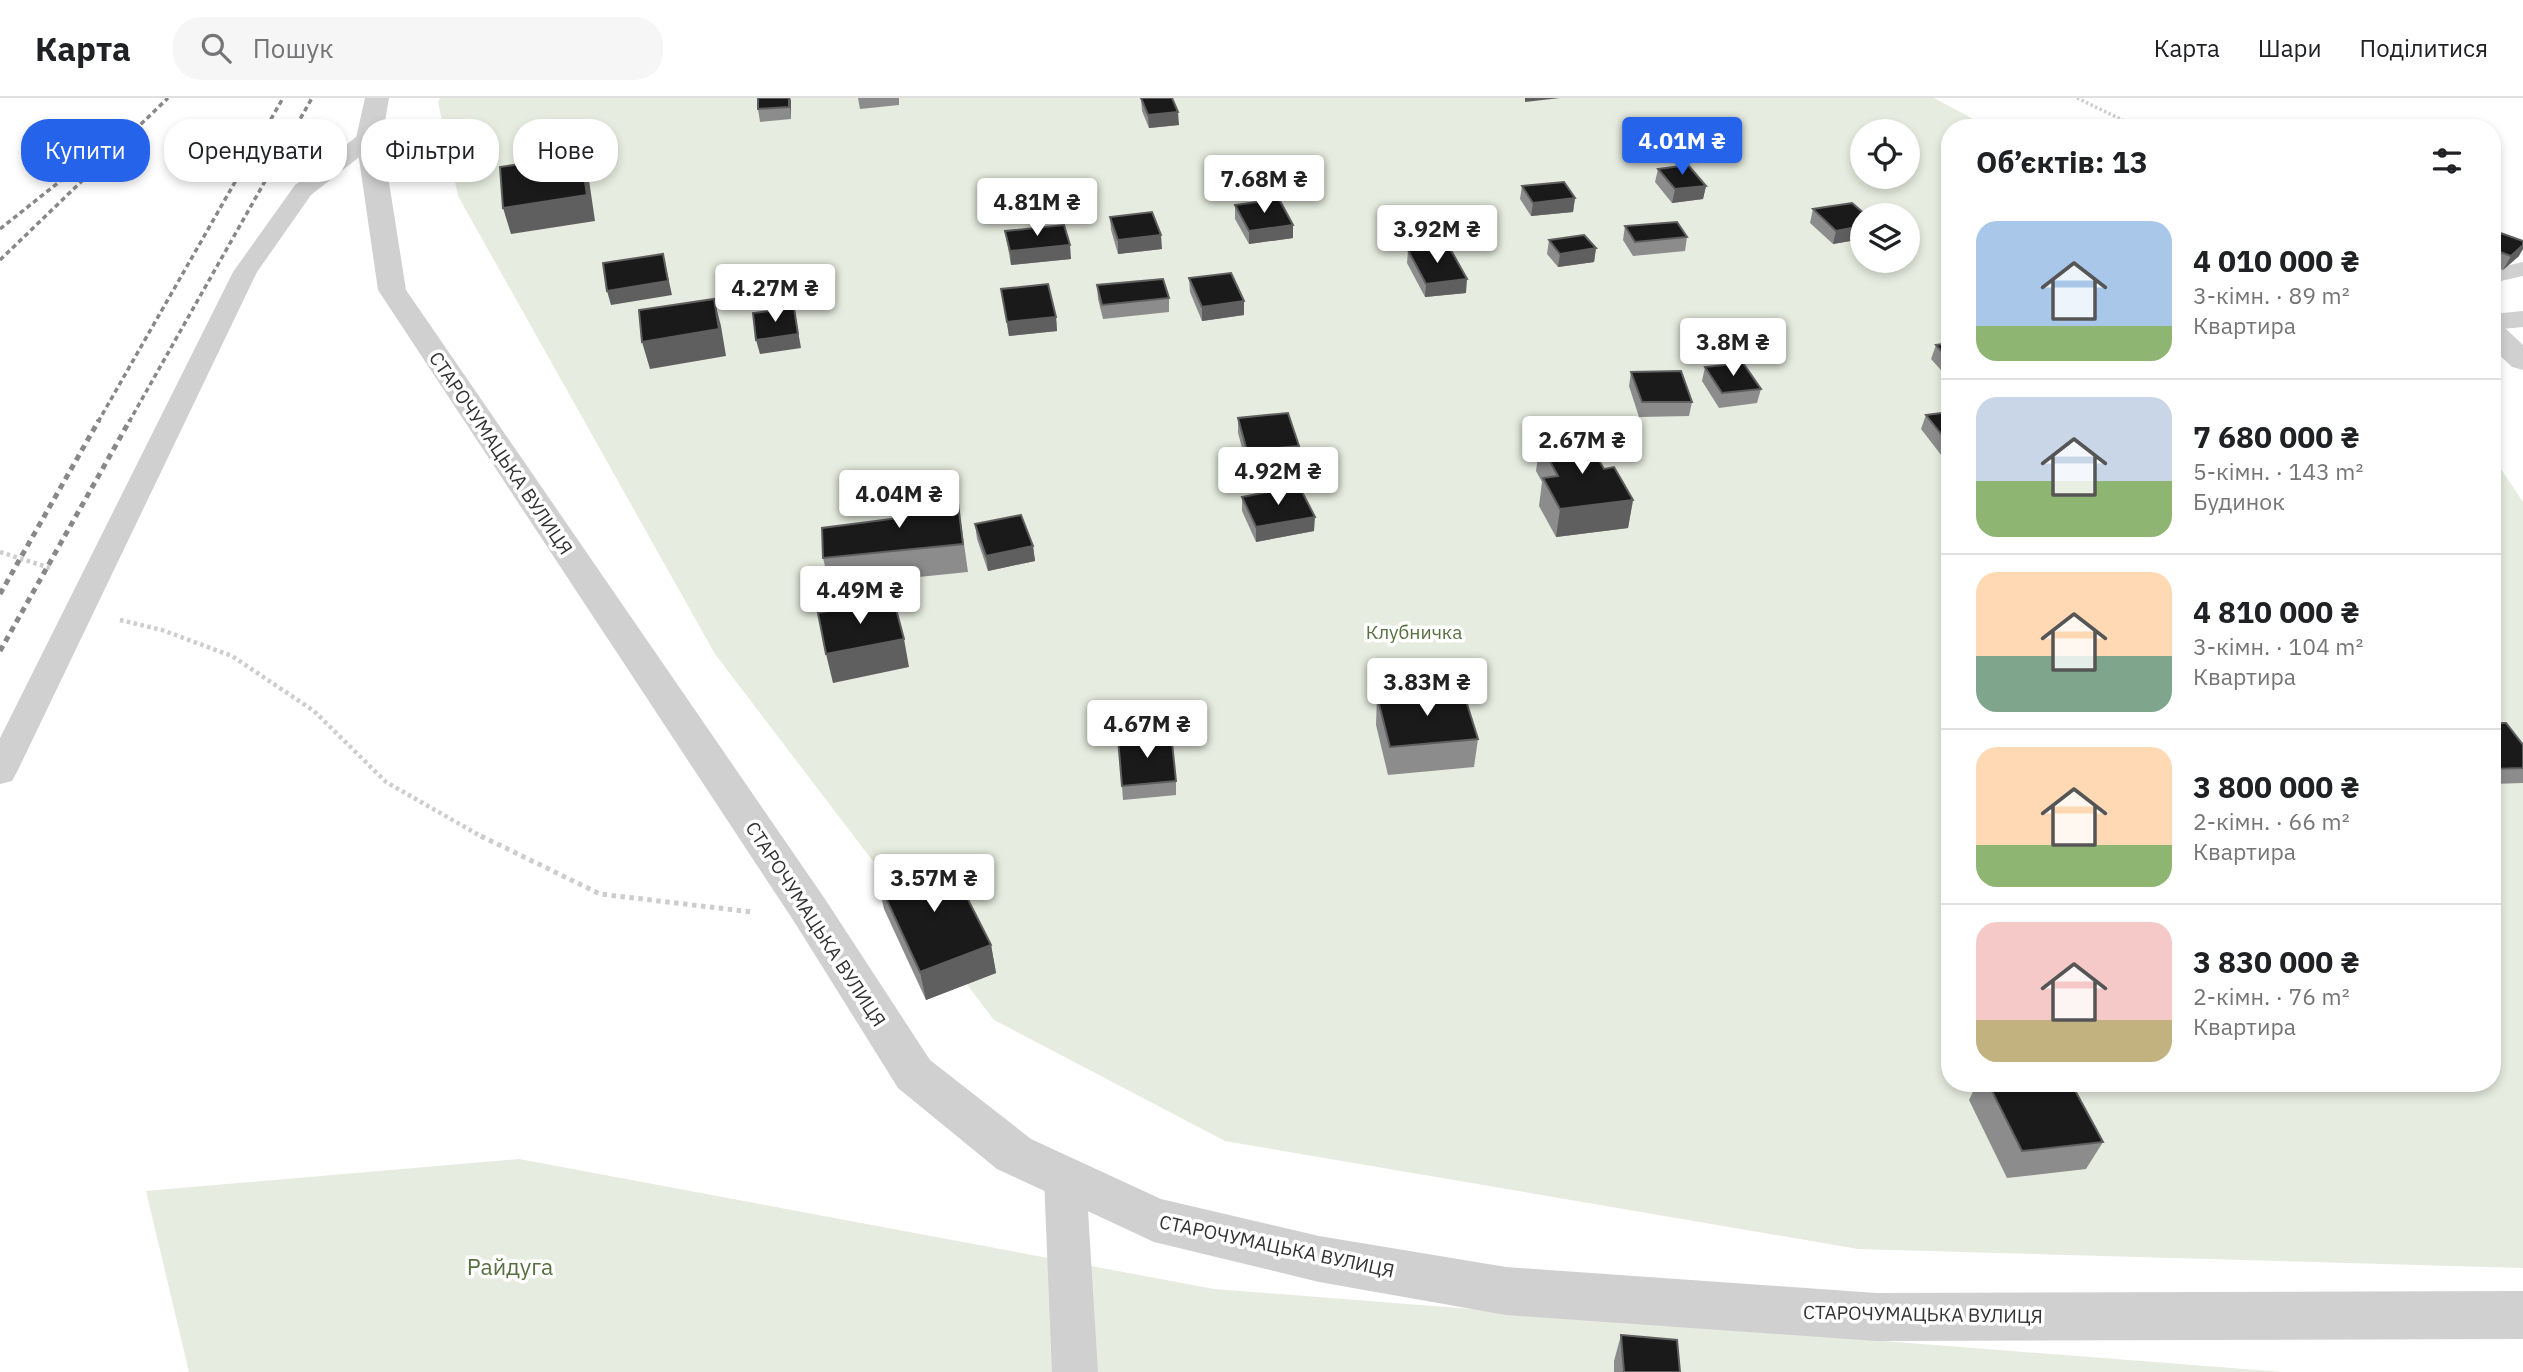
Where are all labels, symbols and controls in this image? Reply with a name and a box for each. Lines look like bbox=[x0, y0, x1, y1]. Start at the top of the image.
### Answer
search box bbox=[173, 17, 663, 80]
text: Карта bbox=[35, 27, 131, 70]
icon: search bbox=[197, 29, 235, 67]
text: Пошук bbox=[253, 31, 333, 65]
text: Карта bbox=[2154, 32, 2220, 64]
text: Шари bbox=[2258, 32, 2322, 64]
text: Поділитися bbox=[2360, 32, 2488, 64]
pin: 4.01M ₴ bbox=[1617, 118, 1747, 177]
chip: Купити bbox=[21, 119, 150, 182]
chip: Орендувати bbox=[164, 119, 347, 182]
chip: Фільтри bbox=[361, 119, 499, 182]
chip: Нове bbox=[513, 119, 618, 182]
map controls bbox=[1850, 119, 1920, 273]
button: locate bbox=[1850, 119, 1920, 189]
text: 4.01M ₴ bbox=[1638, 125, 1726, 155]
text: Об’єктів: 13 bbox=[1976, 142, 2148, 181]
icon: filters bbox=[2428, 142, 2466, 180]
pin: 7.68M ₴ bbox=[1199, 156, 1329, 215]
text: 7.68M ₴ bbox=[1220, 163, 1308, 193]
pin: 4.81M ₴ bbox=[972, 178, 1102, 238]
text: 4.81M ₴ bbox=[993, 186, 1081, 216]
button: layers bbox=[1850, 203, 1920, 273]
pin: 3.92M ₴ bbox=[1372, 206, 1502, 265]
text: 3.92M ₴ bbox=[1393, 213, 1481, 243]
text: 4 010 000 ₴ bbox=[2193, 241, 2360, 280]
icon: home bbox=[2032, 249, 2116, 333]
pin: 4.27M ₴ bbox=[710, 264, 840, 324]
text: 4.27M ₴ bbox=[731, 272, 819, 302]
text: 3-кімн. · 89 m² bbox=[2193, 280, 2350, 310]
text: Квартира bbox=[2193, 310, 2296, 340]
pin: 3.8M ₴ bbox=[1676, 318, 1790, 378]
text: 3.8M ₴ bbox=[1696, 326, 1770, 356]
street label: СТАРОЧУМАЦЬКА ВУЛИЦЯ bbox=[424, 347, 578, 559]
pin: 2.67M ₴ bbox=[1517, 416, 1647, 476]
text: 7 680 000 ₴ bbox=[2193, 417, 2360, 456]
text: 2.67M ₴ bbox=[1538, 424, 1626, 454]
icon: home bbox=[2032, 425, 2116, 509]
pin: 4.92M ₴ bbox=[1213, 448, 1343, 507]
text: 4.92M ₴ bbox=[1234, 455, 1322, 485]
text: 5-кімн. · 143 m² bbox=[2193, 456, 2363, 486]
pin: 4.04M ₴ bbox=[834, 470, 964, 530]
text: 4.04M ₴ bbox=[855, 478, 943, 508]
text: Будинок bbox=[2193, 486, 2285, 516]
pin: 4.49M ₴ bbox=[795, 566, 925, 626]
text: 4.49M ₴ bbox=[816, 574, 904, 604]
text: 4 810 000 ₴ bbox=[2193, 592, 2360, 631]
icon: home bbox=[2032, 600, 2116, 684]
park label: Клубничка bbox=[1366, 620, 1462, 644]
text: 3-кімн. · 104 m² bbox=[2193, 631, 2363, 661]
pin: 3.83M ₴ bbox=[1362, 658, 1492, 718]
text: Квартира bbox=[2193, 661, 2296, 691]
text: 3.83M ₴ bbox=[1383, 666, 1471, 696]
pin: 4.67M ₴ bbox=[1082, 700, 1212, 760]
text: 4.67M ₴ bbox=[1103, 708, 1191, 738]
text: 3 800 000 ₴ bbox=[2193, 767, 2360, 806]
icon: home bbox=[2032, 775, 2116, 859]
text: 2-кімн. · 66 m² bbox=[2193, 806, 2350, 836]
street label: СТАРОЧУМАЦЬКА ВУЛИЦЯ bbox=[741, 817, 891, 1031]
text: Квартира bbox=[2193, 836, 2296, 866]
pin: 3.57M ₴ bbox=[869, 854, 999, 914]
text: 3.57M ₴ bbox=[890, 862, 978, 892]
text: 3 830 000 ₴ bbox=[2193, 942, 2360, 981]
icon: home bbox=[2032, 950, 2116, 1034]
text: 2-кімн. · 76 m² bbox=[2193, 981, 2350, 1011]
text: Квартира bbox=[2193, 1011, 2296, 1041]
street label: СТАРОЧУМАЦЬКА ВУЛИЦЯ bbox=[1157, 1209, 1397, 1283]
park label: Райдуга bbox=[467, 1251, 553, 1281]
street label: СТАРОЧУМАЦЬКА ВУЛИЦЯ bbox=[1803, 1300, 2043, 1328]

